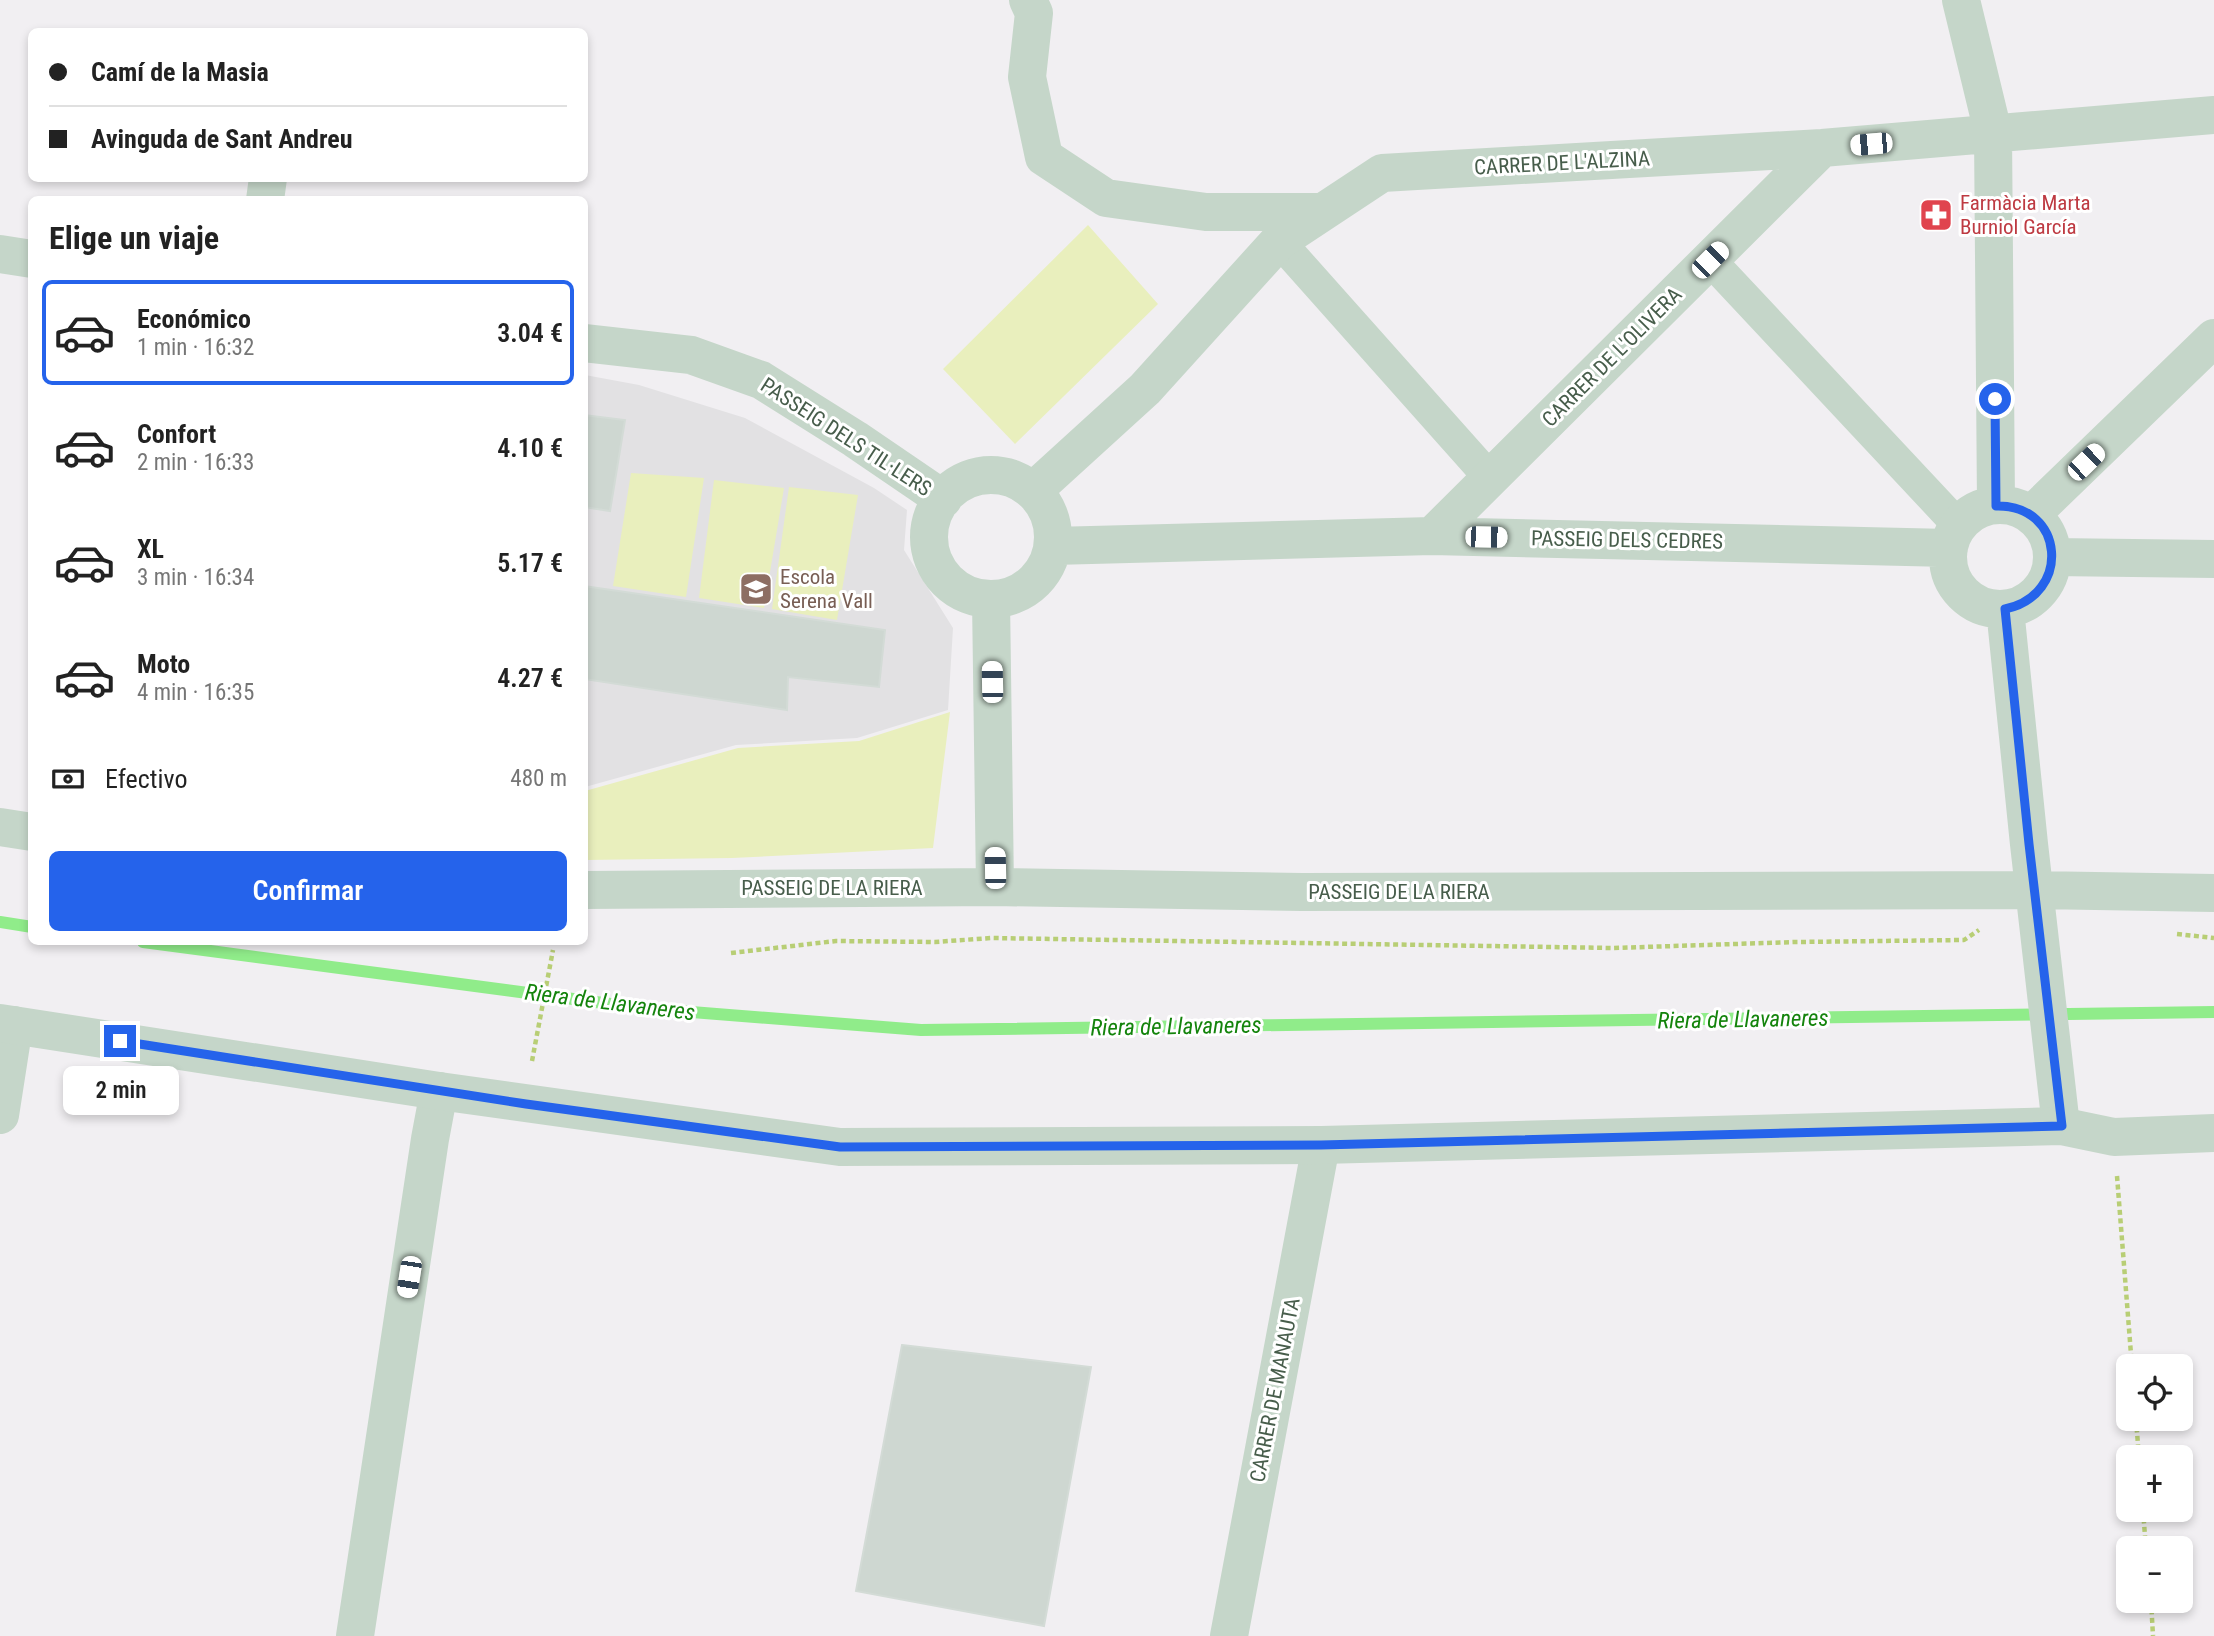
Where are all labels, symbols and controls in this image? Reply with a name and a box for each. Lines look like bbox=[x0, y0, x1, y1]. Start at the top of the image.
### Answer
text: Camí de la Masia bbox=[91, 57, 269, 87]
text: Avinguda de Sant Andreu bbox=[91, 124, 352, 154]
car bbox=[1850, 132, 1893, 156]
street label: CARRER DE L'ALZINA bbox=[1473, 146, 1651, 180]
place label: Farmàcia Marta Burniol García bbox=[1960, 191, 2091, 239]
pharmacy icon: Farmàcia Marta Burniol García bbox=[1917, 196, 1955, 234]
text: Elige un viaje bbox=[49, 219, 219, 257]
car bbox=[1688, 238, 1733, 282]
street label: CARRER DE L'OLIVERA bbox=[1537, 282, 1687, 432]
icon: car bbox=[53, 301, 116, 364]
text: Económico bbox=[137, 304, 251, 334]
text: 3.04 € bbox=[497, 318, 563, 348]
text: 1 min · 16:32 bbox=[137, 334, 254, 361]
street label: PASSEIG DELS TIL·LERS bbox=[756, 373, 936, 501]
route start bbox=[1979, 383, 2011, 415]
icon: car bbox=[53, 416, 116, 479]
text: Confort bbox=[137, 419, 216, 449]
text: 4.10 € bbox=[497, 433, 563, 463]
car bbox=[2064, 440, 2109, 484]
text: 2 min · 16:33 bbox=[137, 449, 254, 476]
car bbox=[1465, 526, 1508, 548]
street label: PASSEIG DELS CEDRES bbox=[1531, 526, 1723, 554]
icon: car bbox=[53, 531, 116, 594]
text: XL bbox=[137, 534, 164, 564]
text: 5.17 € bbox=[497, 548, 563, 578]
text: 3 min · 16:34 bbox=[137, 564, 254, 591]
place label: Escola Serena Vall bbox=[780, 565, 873, 613]
school or university icon: Escola Serena Vall bbox=[737, 570, 775, 608]
icon: car bbox=[53, 646, 116, 709]
text: Moto bbox=[137, 649, 190, 679]
car bbox=[982, 661, 1003, 703]
text: 4.27 € bbox=[497, 663, 563, 693]
text: 4 min · 16:35 bbox=[137, 679, 254, 706]
icon: cash bbox=[49, 760, 87, 798]
text: Efectivo bbox=[105, 764, 187, 794]
text: 480 m bbox=[510, 765, 567, 792]
car bbox=[985, 847, 1006, 889]
button: Confirmar bbox=[49, 851, 567, 931]
street label: PASSEIG DE LA RIERA bbox=[741, 876, 923, 900]
street label: PASSEIG DE LA RIERA bbox=[1308, 880, 1490, 904]
water label: Riera de Llavaneres bbox=[523, 979, 697, 1026]
water label: Riera de Llavaneres bbox=[1657, 1005, 1829, 1034]
water label: Riera de Llavaneres bbox=[1090, 1012, 1262, 1041]
route end bbox=[104, 1025, 136, 1057]
callout: 2 min bbox=[62, 1066, 178, 1114]
text: 2 min bbox=[96, 1077, 146, 1104]
car bbox=[396, 1255, 423, 1299]
street label: CARRER DE MANAUTA bbox=[1245, 1296, 1305, 1484]
map controls bbox=[2116, 1354, 2193, 1613]
button: locate bbox=[2116, 1354, 2193, 1431]
button: + bbox=[2116, 1445, 2193, 1522]
button: − bbox=[2116, 1536, 2193, 1613]

